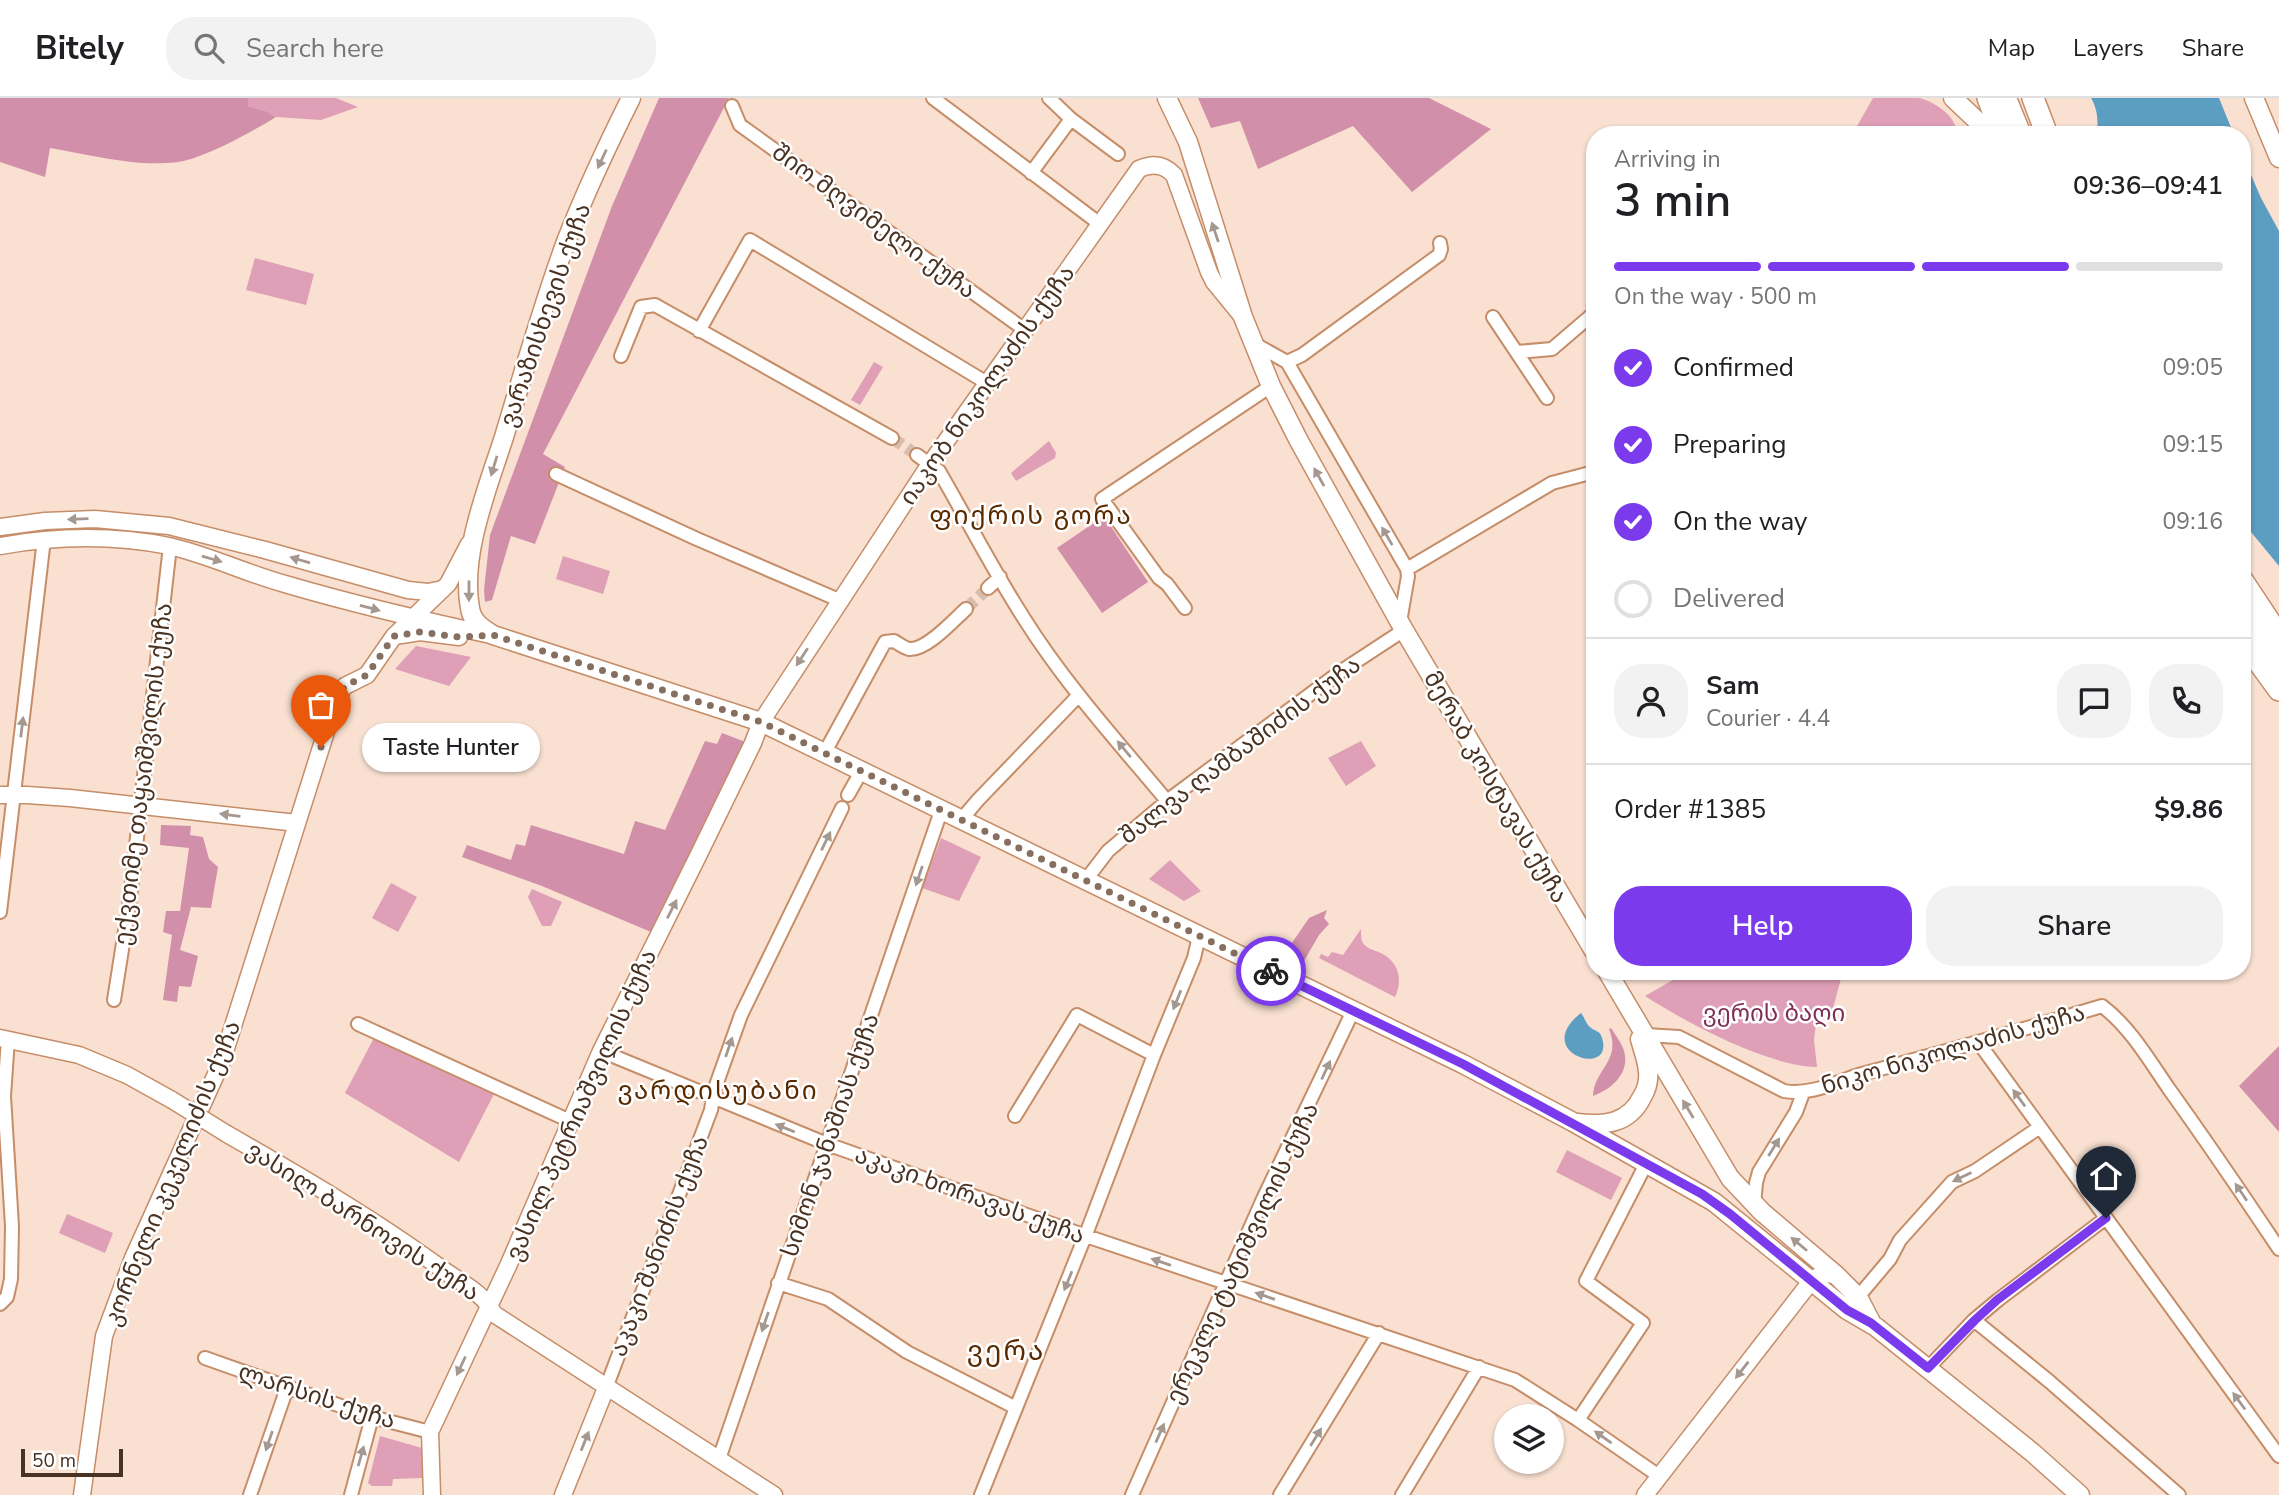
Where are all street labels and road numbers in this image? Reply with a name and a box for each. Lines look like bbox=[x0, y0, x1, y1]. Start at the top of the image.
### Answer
street label: შიო მღვიმელი ქუჩა bbox=[765, 136, 983, 306]
street label: ვარაზისხევის ქუჩა bbox=[492, 199, 598, 431]
street label: იაკობ ნიკოლაძის ქუჩა bbox=[892, 259, 1082, 511]
street label: ექვთიმე თაყაიშვილის ქუჩა bbox=[106, 601, 180, 947]
street label: შალვა ღამბაშიძის ქუჩა bbox=[1113, 649, 1367, 851]
street label: მერაბ კოსტავას ქუჩა bbox=[1416, 665, 1576, 909]
street label: ვასილ პეტრიაშვილის ქუჩა bbox=[498, 944, 664, 1266]
street label: ნიკო ნიკოლაძის ქუჩა bbox=[1817, 996, 2089, 1102]
street label: სიმონ ჯანაშიას ქუჩა bbox=[773, 1009, 887, 1261]
street label: კორნელი კეკელიძის ქუჩა bbox=[96, 1015, 248, 1331]
street label: ერეკლე ტატიშვილის ქუჩა bbox=[1158, 1097, 1326, 1409]
street label: აკაკი შანიძის ქუჩა bbox=[602, 1131, 716, 1361]
street label: ვასილ ბარნოვის ქუჩა bbox=[240, 1134, 486, 1308]
street label: აკაკი ხორავას ქუჩა bbox=[851, 1138, 1089, 1252]
street label: ლარსის ქუჩა bbox=[234, 1356, 400, 1436]

